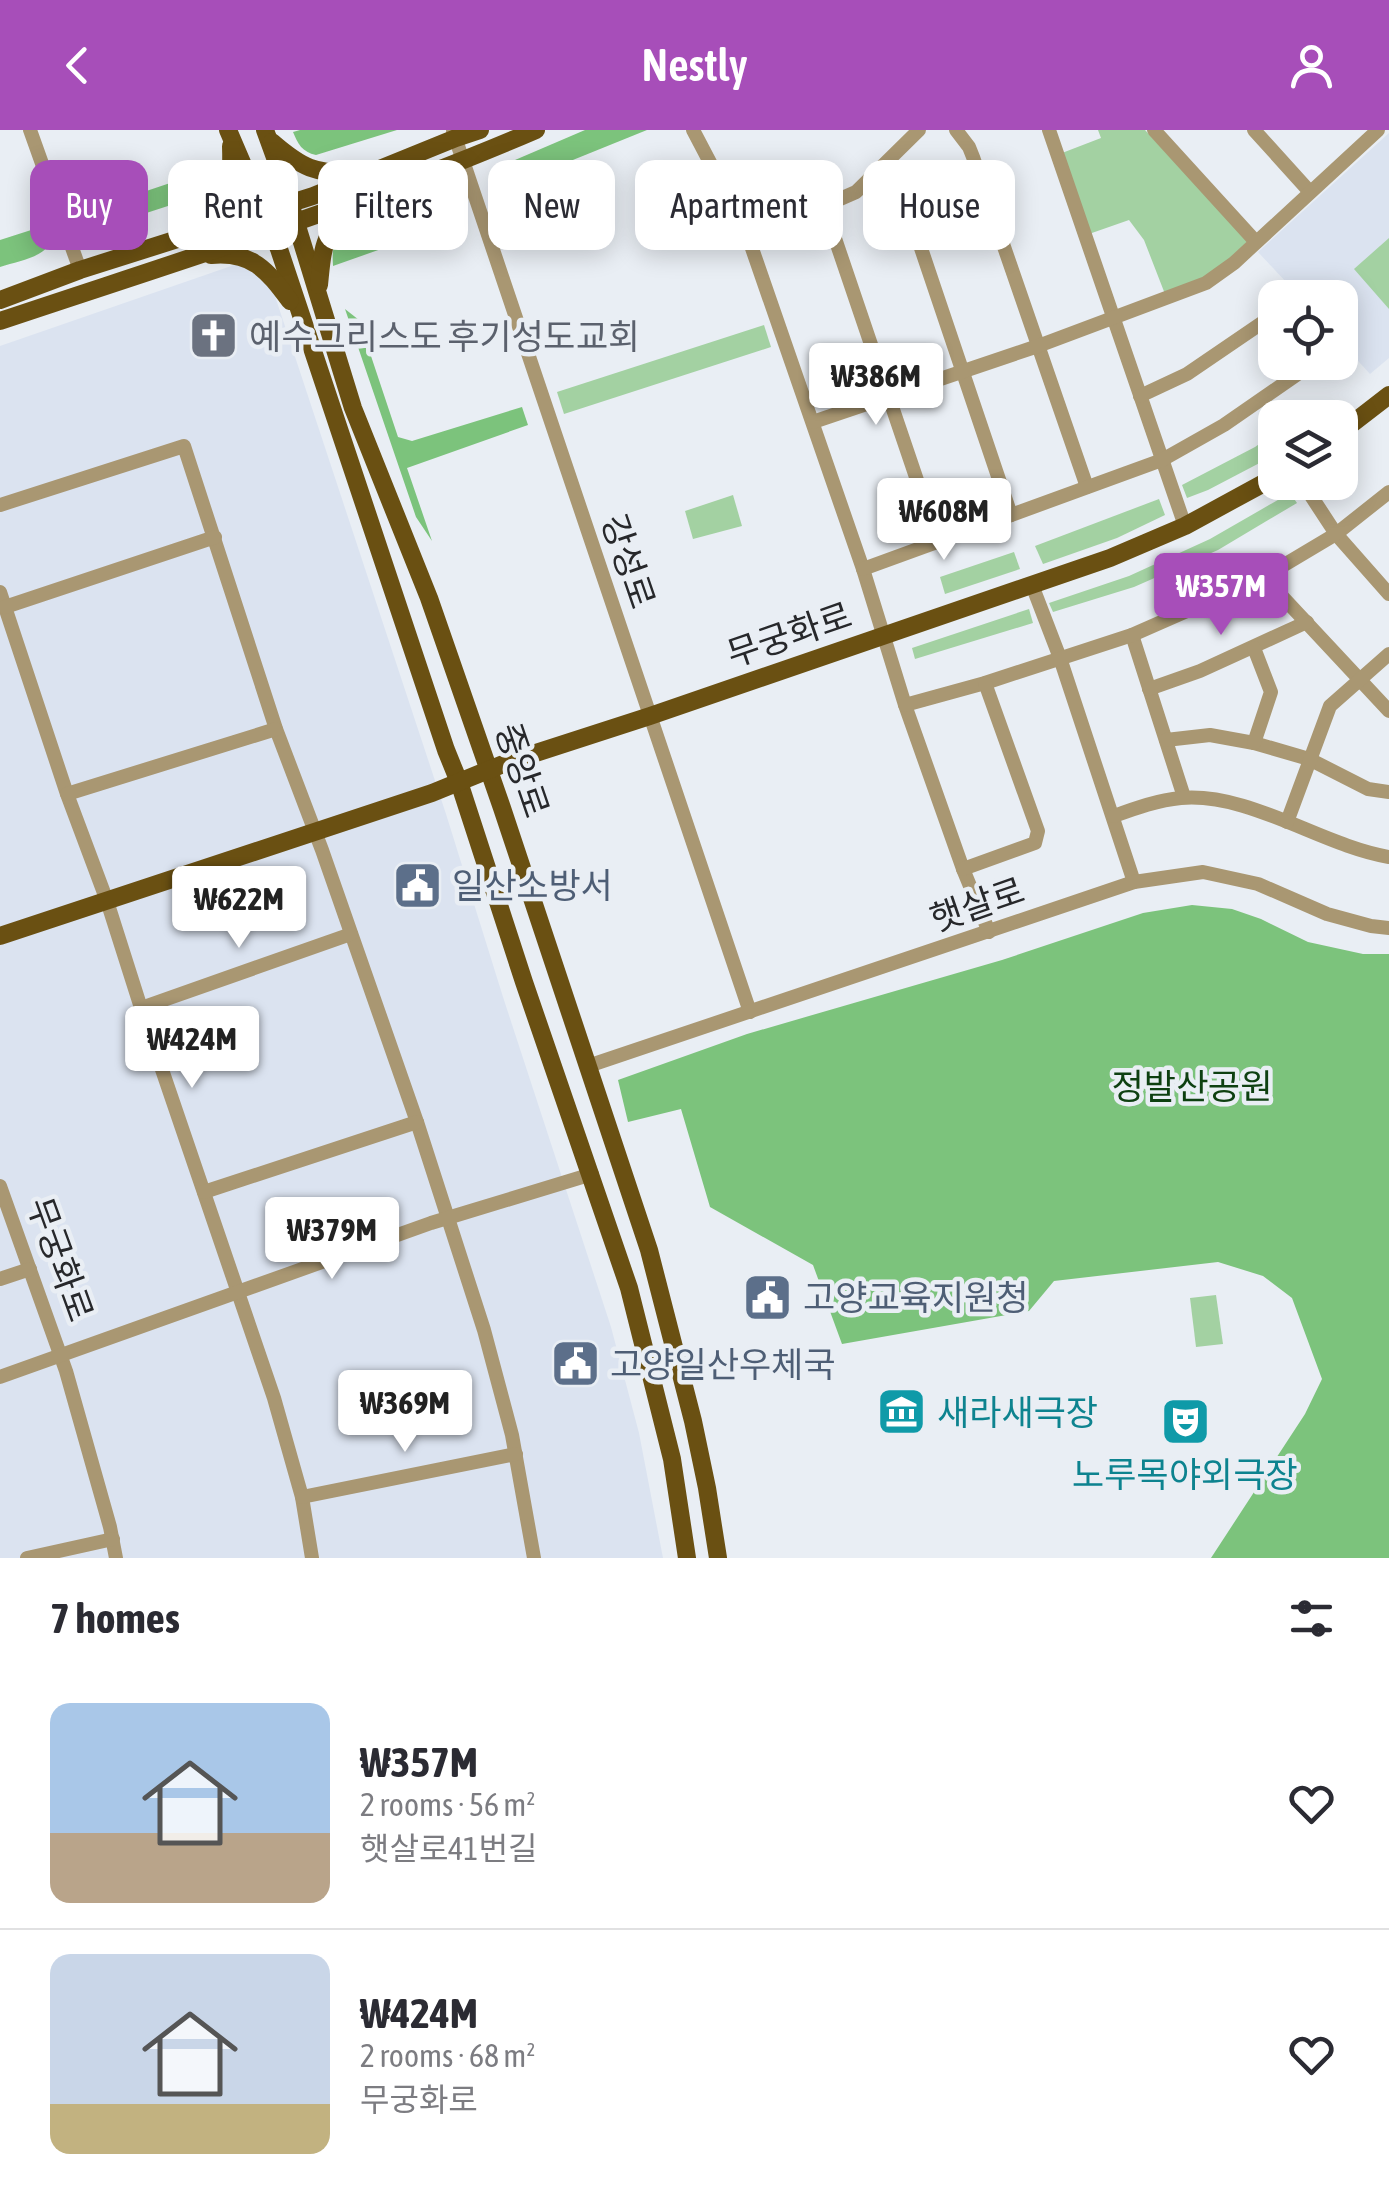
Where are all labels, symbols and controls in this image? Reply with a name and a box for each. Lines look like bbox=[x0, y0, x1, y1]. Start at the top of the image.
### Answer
icon: back bbox=[50, 38, 105, 93]
icon: person bbox=[1284, 38, 1339, 93]
text: Nestly bbox=[642, 39, 747, 91]
chip: Buy bbox=[30, 160, 148, 250]
chip: Rent bbox=[168, 160, 298, 250]
chip: Filters bbox=[318, 160, 468, 250]
chip: New bbox=[488, 160, 615, 250]
chip: Apartment bbox=[635, 160, 843, 250]
chip: House bbox=[863, 160, 1015, 250]
map controls bbox=[1258, 280, 1358, 500]
button: locate bbox=[1258, 280, 1358, 380]
church icon: 예수그리스도 후기성도교회 bbox=[188, 310, 240, 362]
place label: 예수그리스도 후기성도교회 bbox=[249, 316, 640, 356]
pin: ₩386M bbox=[806, 343, 946, 428]
text: ₩386M bbox=[831, 357, 921, 394]
button: layers bbox=[1258, 400, 1358, 500]
pin: ₩608M bbox=[874, 478, 1014, 563]
text: ₩608M bbox=[899, 492, 989, 529]
street label: 강성로 bbox=[594, 509, 664, 613]
pin: ₩357M bbox=[1151, 553, 1291, 638]
text: ₩357M bbox=[1176, 567, 1266, 604]
street label: 무궁화로 bbox=[722, 594, 856, 674]
street label: 중앙로 bbox=[488, 718, 558, 822]
public building icon: 일산소방서 bbox=[391, 859, 443, 911]
place label: 일산소방서 bbox=[452, 865, 613, 905]
pin: ₩622M bbox=[169, 866, 309, 951]
street label: 햇살로 bbox=[925, 869, 1029, 939]
text: ₩622M bbox=[194, 880, 284, 917]
pin: ₩424M bbox=[122, 1006, 262, 1091]
text: ₩424M bbox=[147, 1020, 237, 1057]
park label: 정발산공원 bbox=[1111, 1066, 1273, 1106]
street label: 무궁화로 bbox=[20, 1192, 102, 1326]
pin: ₩379M bbox=[262, 1197, 402, 1282]
text: ₩379M bbox=[287, 1211, 377, 1248]
public building icon: 고양교육지원청 bbox=[742, 1271, 794, 1323]
place label: 고양교육지원청 bbox=[803, 1277, 1028, 1317]
public building icon: 고양일산우체국 bbox=[549, 1338, 601, 1390]
place label: 고양일산우체국 bbox=[610, 1344, 835, 1384]
pin: ₩369M bbox=[335, 1370, 475, 1455]
text: ₩369M bbox=[360, 1384, 450, 1421]
museum icon: 새라새극장 bbox=[876, 1386, 928, 1438]
place label: 새라새극장 bbox=[937, 1392, 1098, 1432]
theatre icon: 노루목야외극장 bbox=[1159, 1396, 1211, 1448]
place label: 노루목야외극장 bbox=[1072, 1454, 1298, 1494]
icon: filters bbox=[1284, 1591, 1339, 1646]
text: 7 homes bbox=[50, 1594, 180, 1642]
text: ₩357M bbox=[360, 1738, 478, 1786]
icon: home bbox=[130, 1743, 250, 1863]
icon: heart bbox=[1284, 1776, 1339, 1831]
text: 2 rooms · 56 m² bbox=[360, 1786, 535, 1823]
text: 햇살로41번길 bbox=[360, 1830, 537, 1867]
text: ₩424M bbox=[360, 1989, 478, 2037]
icon: home bbox=[130, 1994, 250, 2114]
icon: heart bbox=[1284, 2027, 1339, 2082]
text: 2 rooms · 68 m² bbox=[360, 2037, 535, 2074]
text: 무궁화로 bbox=[360, 2081, 478, 2118]

